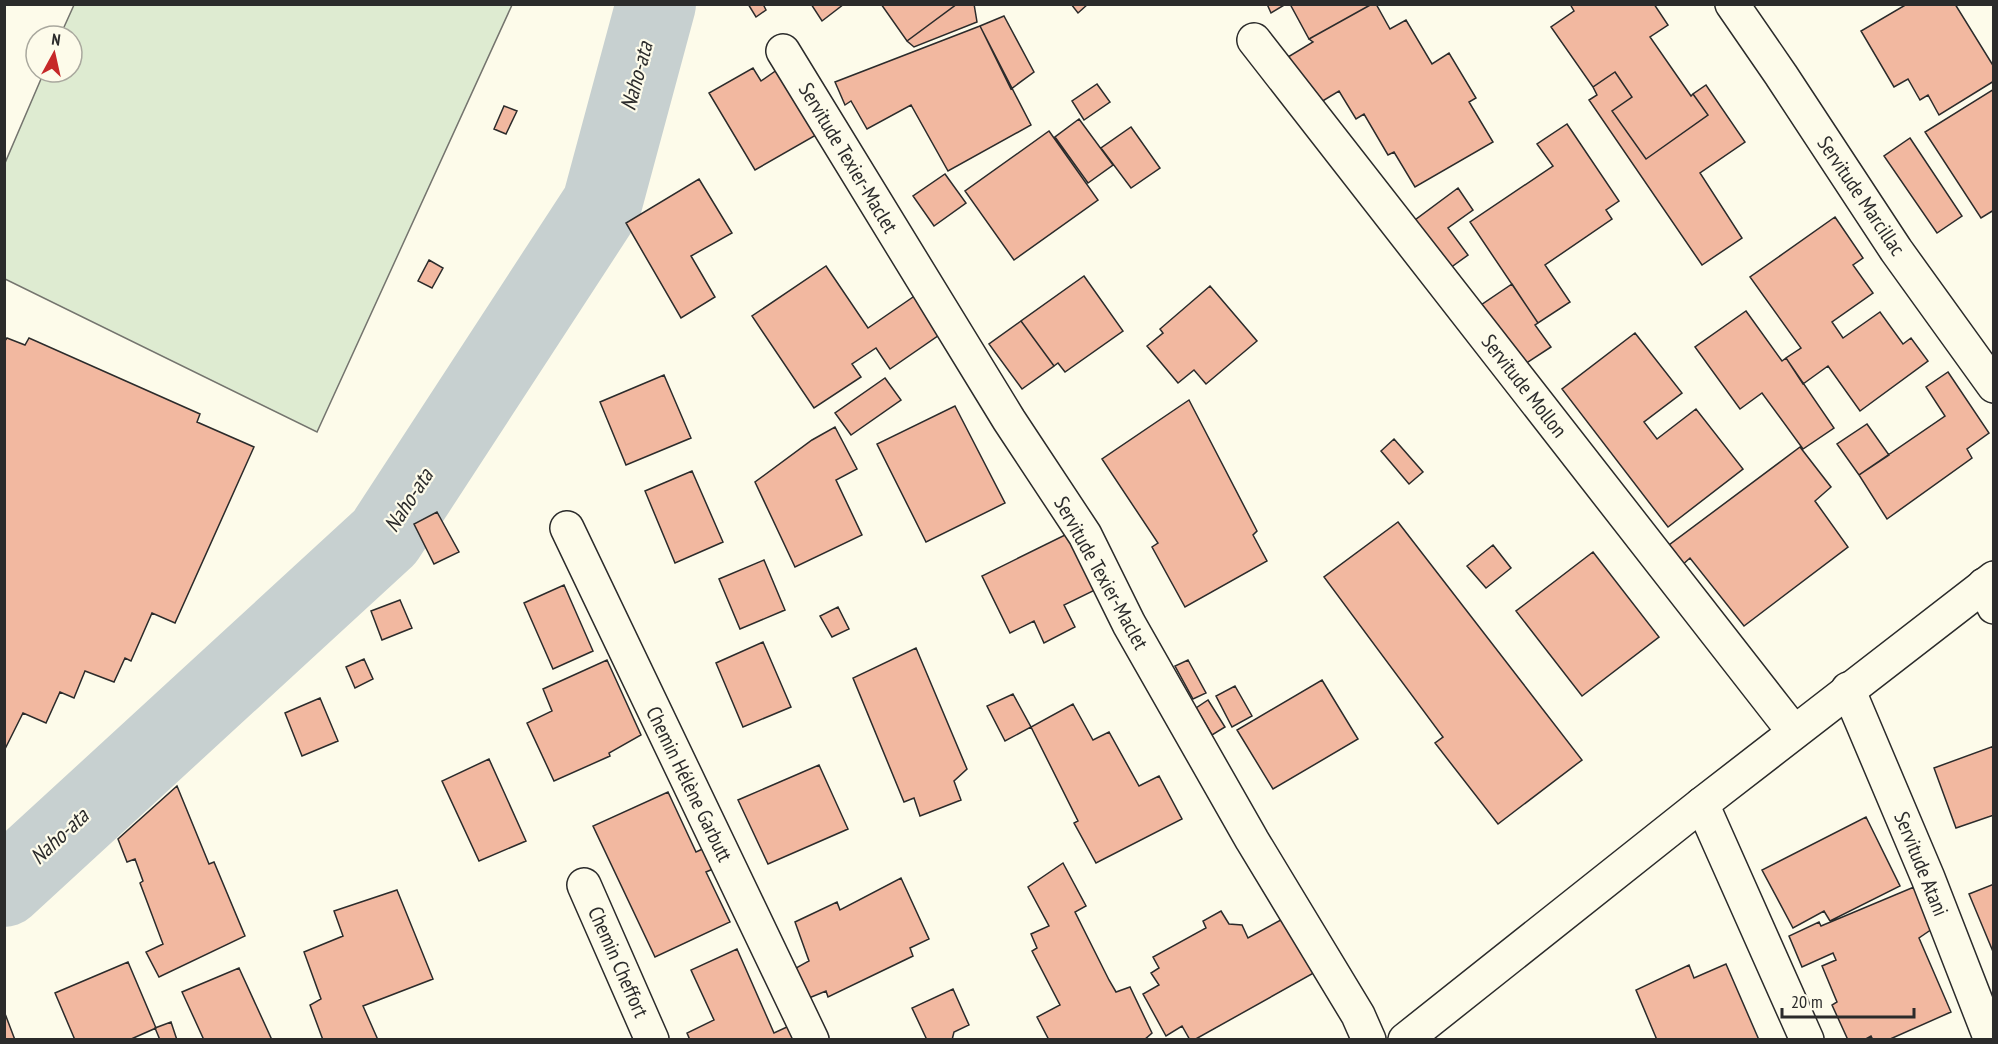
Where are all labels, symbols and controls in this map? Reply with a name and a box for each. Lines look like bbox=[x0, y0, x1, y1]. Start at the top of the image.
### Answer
north arrow bbox=[24, 24, 84, 84]
text: N bbox=[50, 29, 62, 50]
water label: Naho-ata bbox=[613, 37, 659, 113]
street label: Servitude Texier-Maclet bbox=[793, 78, 904, 238]
street label: Servitude Marcillac bbox=[1812, 131, 1912, 261]
street label: Servitude Mollon bbox=[1476, 329, 1573, 443]
water label: Naho-ata bbox=[377, 462, 439, 537]
street label: Servitude Texier-Maclet bbox=[1048, 492, 1155, 654]
street label: Chemin Hélène Garbutt bbox=[640, 702, 739, 866]
water label: Naho-ata bbox=[24, 801, 95, 870]
street label: Servitude Atani bbox=[1888, 808, 1955, 920]
street label: Chemin Cheffort bbox=[582, 902, 655, 1022]
scale bar bbox=[1782, 981, 1914, 1019]
text: 20 m bbox=[1791, 990, 1823, 1013]

